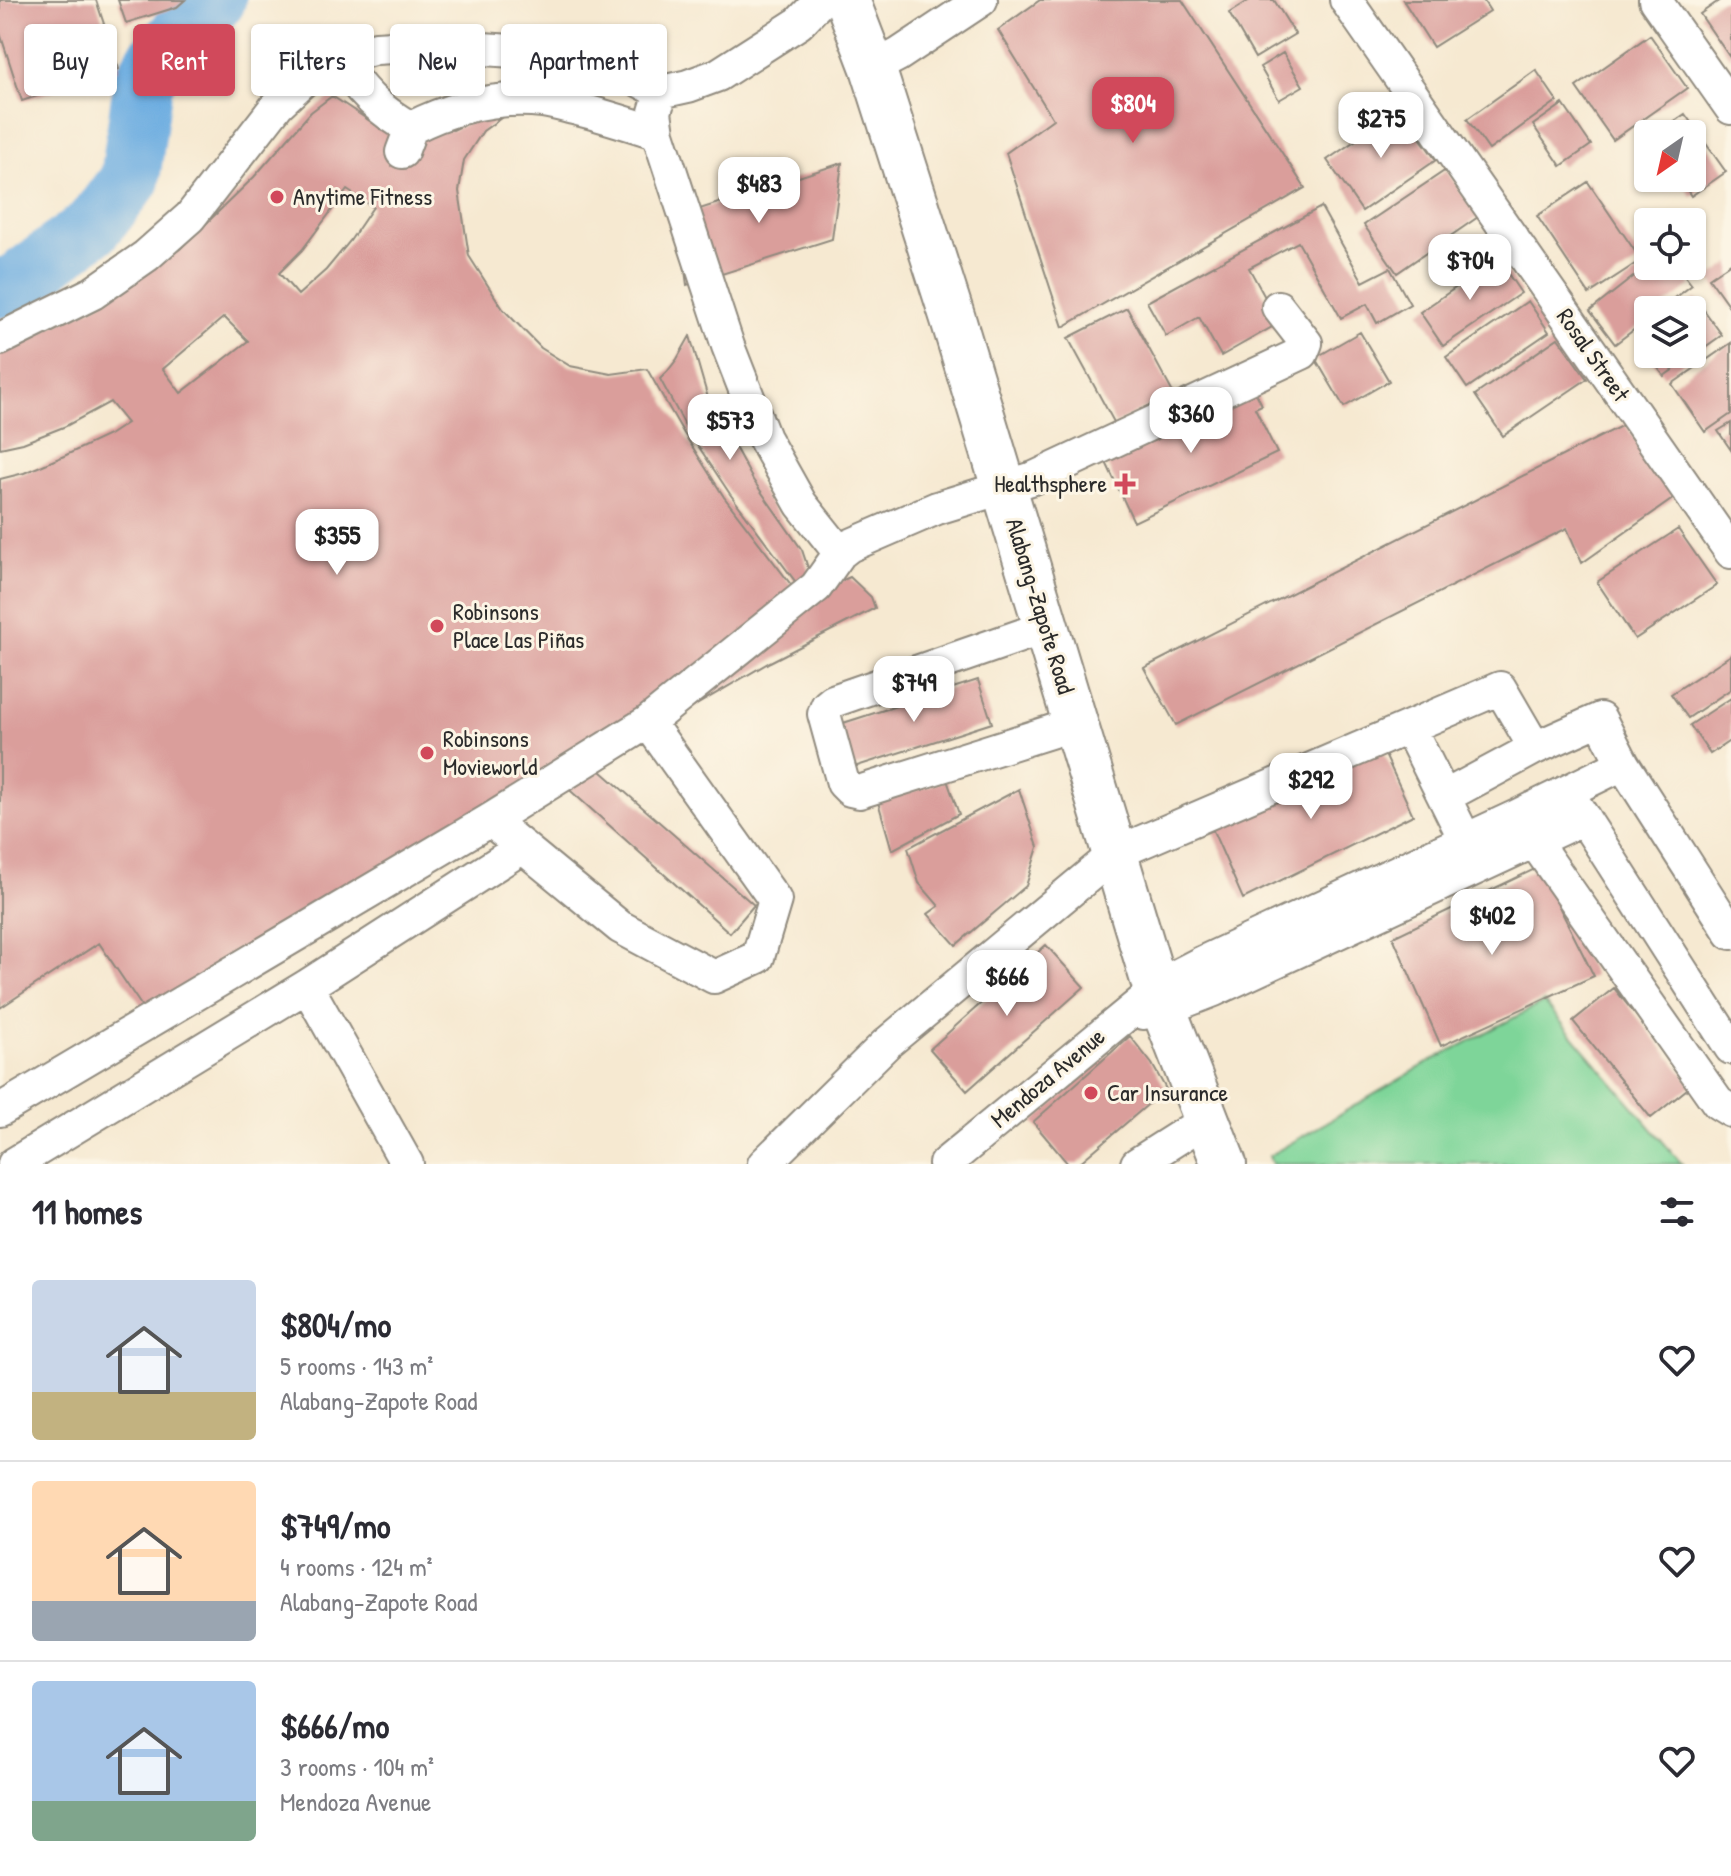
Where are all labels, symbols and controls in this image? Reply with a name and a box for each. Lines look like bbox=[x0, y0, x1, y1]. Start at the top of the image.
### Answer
chip: Buy bbox=[24, 24, 117, 96]
chip: Rent bbox=[133, 24, 235, 96]
chip: Filters bbox=[251, 24, 374, 96]
chip: New bbox=[390, 24, 485, 96]
chip: Apartment bbox=[501, 24, 667, 96]
pin: $804 bbox=[1086, 77, 1180, 145]
text: $804 bbox=[1110, 85, 1156, 120]
pin: $275 bbox=[1334, 92, 1428, 160]
text: $275 bbox=[1356, 100, 1406, 135]
north arrow bbox=[1634, 120, 1706, 192]
map controls bbox=[1634, 120, 1706, 368]
pin: $483 bbox=[712, 157, 806, 225]
text: $483 bbox=[736, 165, 782, 200]
place label: Anytime Fitness bbox=[293, 180, 432, 212]
marker: Anytime Fitness bbox=[268, 188, 286, 206]
button: locate bbox=[1634, 208, 1706, 280]
pin: $704 bbox=[1423, 234, 1517, 302]
text: $704 bbox=[1446, 242, 1494, 277]
button: layers bbox=[1634, 296, 1706, 368]
street label: Rosal Street bbox=[1550, 301, 1638, 408]
pin: $360 bbox=[1144, 387, 1238, 455]
pin: $573 bbox=[683, 394, 777, 462]
text: $360 bbox=[1168, 395, 1214, 430]
text: $573 bbox=[706, 402, 754, 437]
place label: Healthsphere bbox=[994, 467, 1107, 499]
marker: Healthsphere bbox=[1114, 473, 1136, 495]
pin: $355 bbox=[290, 509, 384, 577]
street label: Alabang-Zapote Road bbox=[999, 514, 1083, 698]
text: $355 bbox=[314, 517, 360, 552]
place label: Robinsons Place Las Piñas bbox=[453, 595, 584, 655]
marker: Robinsons Place Las Piñas bbox=[428, 617, 446, 635]
pin: $749 bbox=[867, 656, 961, 724]
text: $749 bbox=[891, 664, 937, 699]
place label: Robinsons Movieworld bbox=[443, 722, 537, 782]
marker: Robinsons Movieworld bbox=[418, 744, 436, 762]
pin: $292 bbox=[1264, 753, 1358, 821]
text: $292 bbox=[1287, 761, 1335, 796]
pin: $402 bbox=[1445, 889, 1539, 957]
text: $402 bbox=[1469, 897, 1515, 932]
pin: $666 bbox=[960, 950, 1054, 1018]
text: $666 bbox=[985, 958, 1029, 993]
street label: Mendoza Avenue bbox=[984, 1020, 1112, 1134]
place label: Car Insurance bbox=[1107, 1076, 1228, 1108]
marker: Car Insurance bbox=[1082, 1084, 1100, 1102]
text: 11 homes bbox=[32, 1189, 142, 1235]
icon: filters bbox=[1655, 1190, 1699, 1234]
text: $804/mo bbox=[280, 1302, 391, 1348]
icon: home bbox=[96, 1312, 192, 1408]
icon: heart bbox=[1655, 1338, 1699, 1382]
text: 5 rooms · 143 m² bbox=[280, 1348, 433, 1383]
text: Alabang-Zapote Road bbox=[280, 1383, 477, 1418]
text: $749/mo bbox=[280, 1503, 391, 1549]
icon: home bbox=[96, 1513, 192, 1609]
icon: heart bbox=[1655, 1539, 1699, 1583]
text: 4 rooms · 124 m² bbox=[280, 1549, 433, 1584]
text: Alabang-Zapote Road bbox=[280, 1584, 477, 1619]
text: $666/mo bbox=[280, 1703, 389, 1749]
icon: home bbox=[96, 1713, 192, 1809]
icon: heart bbox=[1655, 1739, 1699, 1783]
text: 3 rooms · 104 m² bbox=[280, 1749, 434, 1784]
text: Mendoza Avenue bbox=[280, 1784, 431, 1819]

